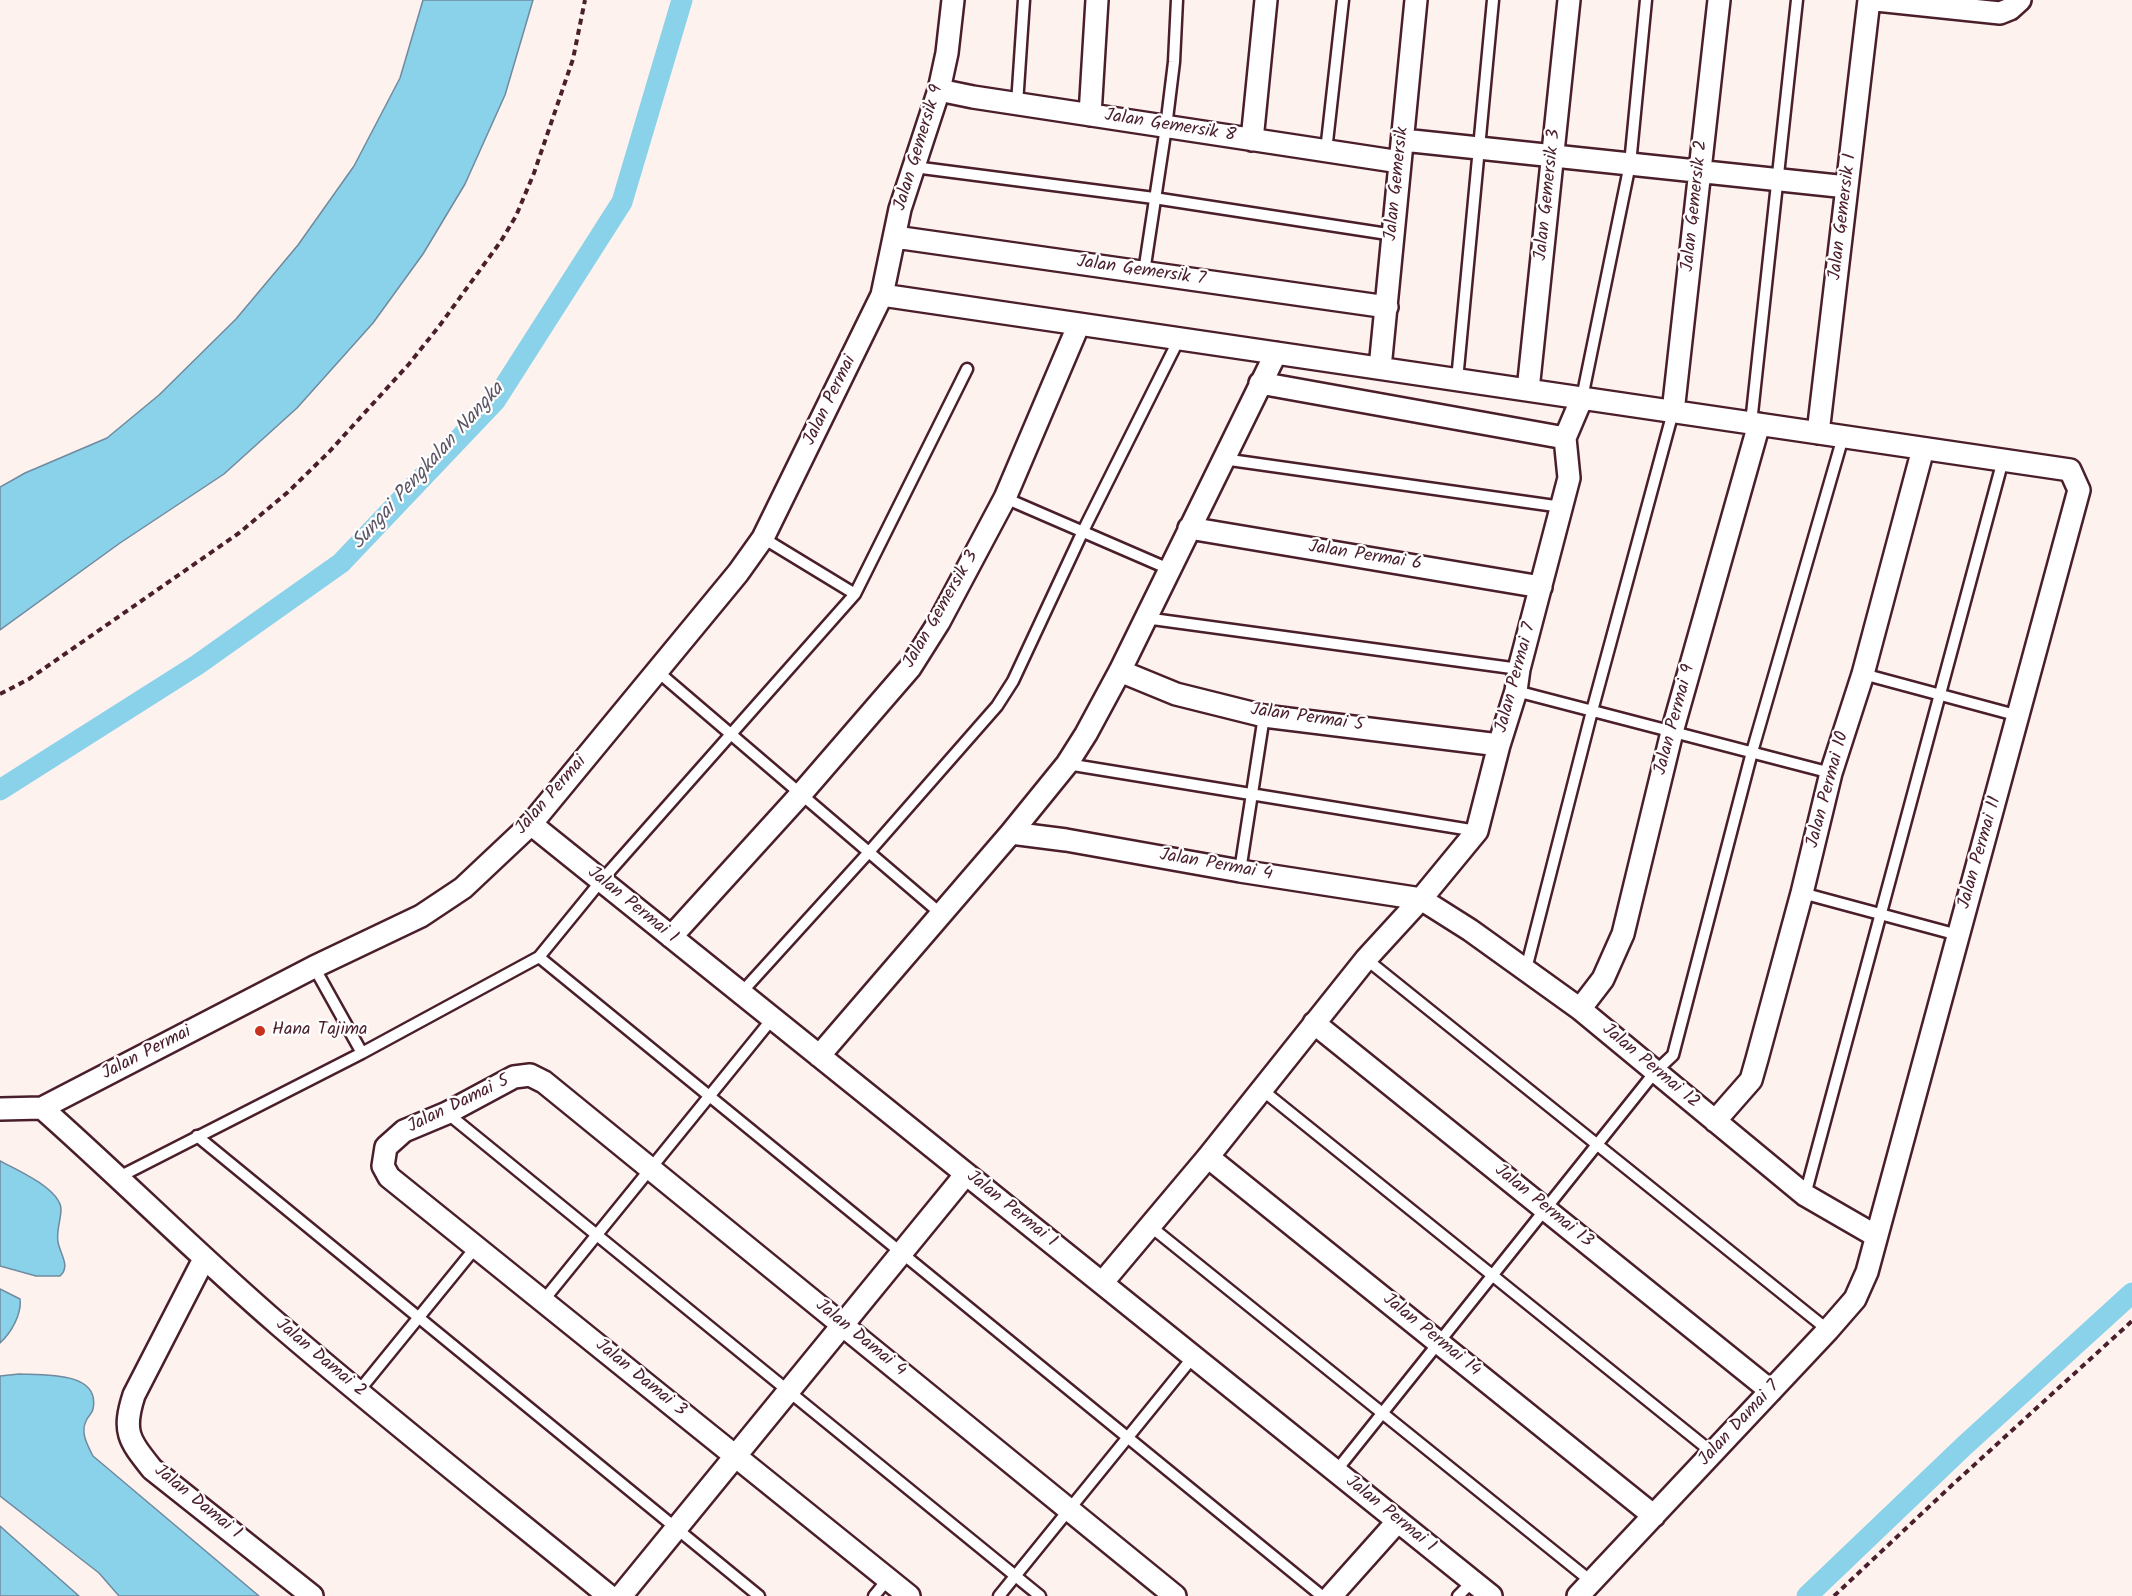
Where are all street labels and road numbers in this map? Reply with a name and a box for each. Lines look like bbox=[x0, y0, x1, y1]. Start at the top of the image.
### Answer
street label: Jalan Gemersik 9 bbox=[891, 82, 949, 214]
street label: Jalan Gemersik 8 bbox=[1103, 106, 1237, 148]
street label: Jalan Gemersik bbox=[1381, 126, 1415, 242]
street label: Jalan Gemersik 3 bbox=[1531, 128, 1567, 262]
street label: Jalan Gemersik 2 bbox=[1678, 139, 1714, 273]
street label: Jalan Gemersik 1 bbox=[1826, 153, 1862, 281]
street label: Jalan Gemersik 7 bbox=[1075, 252, 1207, 292]
street label: Jalan Permai bbox=[800, 352, 862, 450]
street label: Jalan Permai 6 bbox=[1307, 537, 1423, 577]
street label: Jalan Gemersik 3 bbox=[900, 547, 984, 673]
street label: Jalan Permai 7 bbox=[1492, 621, 1542, 735]
street label: Jalan Permai 9 bbox=[1651, 662, 1701, 778]
street label: Jalan Permai 5 bbox=[1249, 700, 1365, 738]
street label: Jalan Permai 10 bbox=[1803, 730, 1855, 850]
street label: Jalan Permai bbox=[512, 752, 592, 840]
street label: Jalan Permai 11 bbox=[1955, 794, 2007, 912]
street label: Jalan Permai 4 bbox=[1158, 845, 1274, 887]
street label: Jalan Permai 1 bbox=[582, 863, 682, 949]
street label: Jalan Permai 12 bbox=[1597, 1020, 1703, 1114]
street label: Jalan Permai bbox=[99, 1022, 195, 1086]
street label: Jalan Damai 5 bbox=[405, 1071, 513, 1139]
street label: Jalan Permai 13 bbox=[1489, 1161, 1597, 1253]
street label: Jalan Permai 1 bbox=[961, 1167, 1061, 1253]
street label: Jalan Permai 14 bbox=[1377, 1290, 1485, 1382]
street label: Jalan Damai 4 bbox=[810, 1296, 910, 1382]
street label: Jalan Damai 2 bbox=[270, 1315, 370, 1403]
street label: Jalan Damai 3 bbox=[590, 1336, 690, 1422]
street label: Jalan Damai 7 bbox=[1695, 1377, 1785, 1471]
street label: Jalan Damai 1 bbox=[149, 1461, 245, 1545]
street label: Jalan Permai 1 bbox=[1340, 1472, 1440, 1558]

